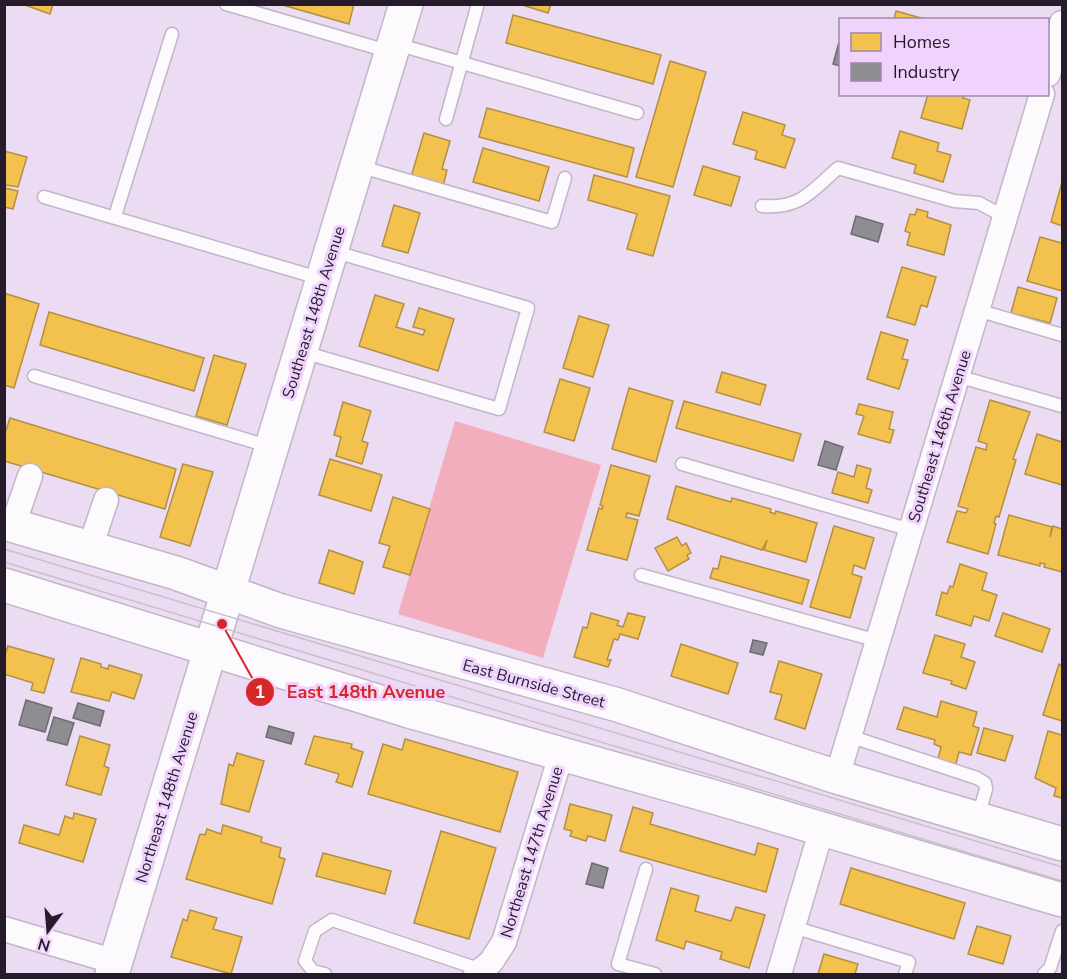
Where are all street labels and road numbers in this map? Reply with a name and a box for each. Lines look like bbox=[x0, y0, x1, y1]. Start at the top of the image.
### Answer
street label: Southeast 148th Avenue bbox=[277, 224, 351, 401]
street label: Southeast 146th Avenue bbox=[903, 348, 977, 525]
street label: East Burnside Street bbox=[460, 654, 608, 714]
street label: Northeast 148th Avenue bbox=[130, 709, 203, 886]
street label: Northeast 147th Avenue bbox=[495, 764, 568, 941]

